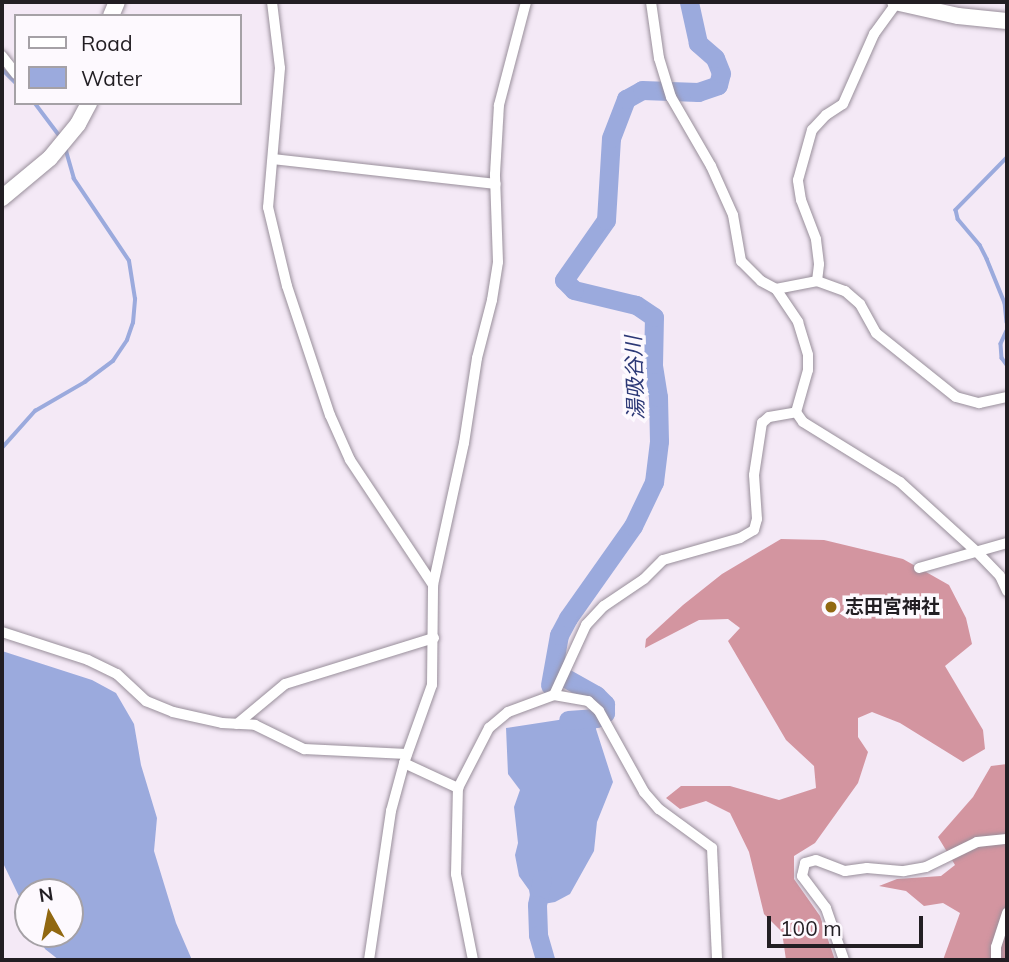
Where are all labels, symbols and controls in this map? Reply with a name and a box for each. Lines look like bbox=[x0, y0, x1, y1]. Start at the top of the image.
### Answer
legend bbox=[14, 14, 242, 105]
text: Road bbox=[81, 30, 132, 56]
text: Water bbox=[81, 65, 142, 91]
water label: 湯吸谷川 bbox=[620, 336, 648, 420]
place label: 志田宮神社 bbox=[845, 596, 940, 618]
marker: 志田宮神社 bbox=[823, 599, 839, 615]
north arrow bbox=[14, 878, 84, 948]
text: N bbox=[37, 881, 55, 907]
scale bar bbox=[771, 902, 927, 946]
text: 100 m bbox=[780, 915, 842, 941]

